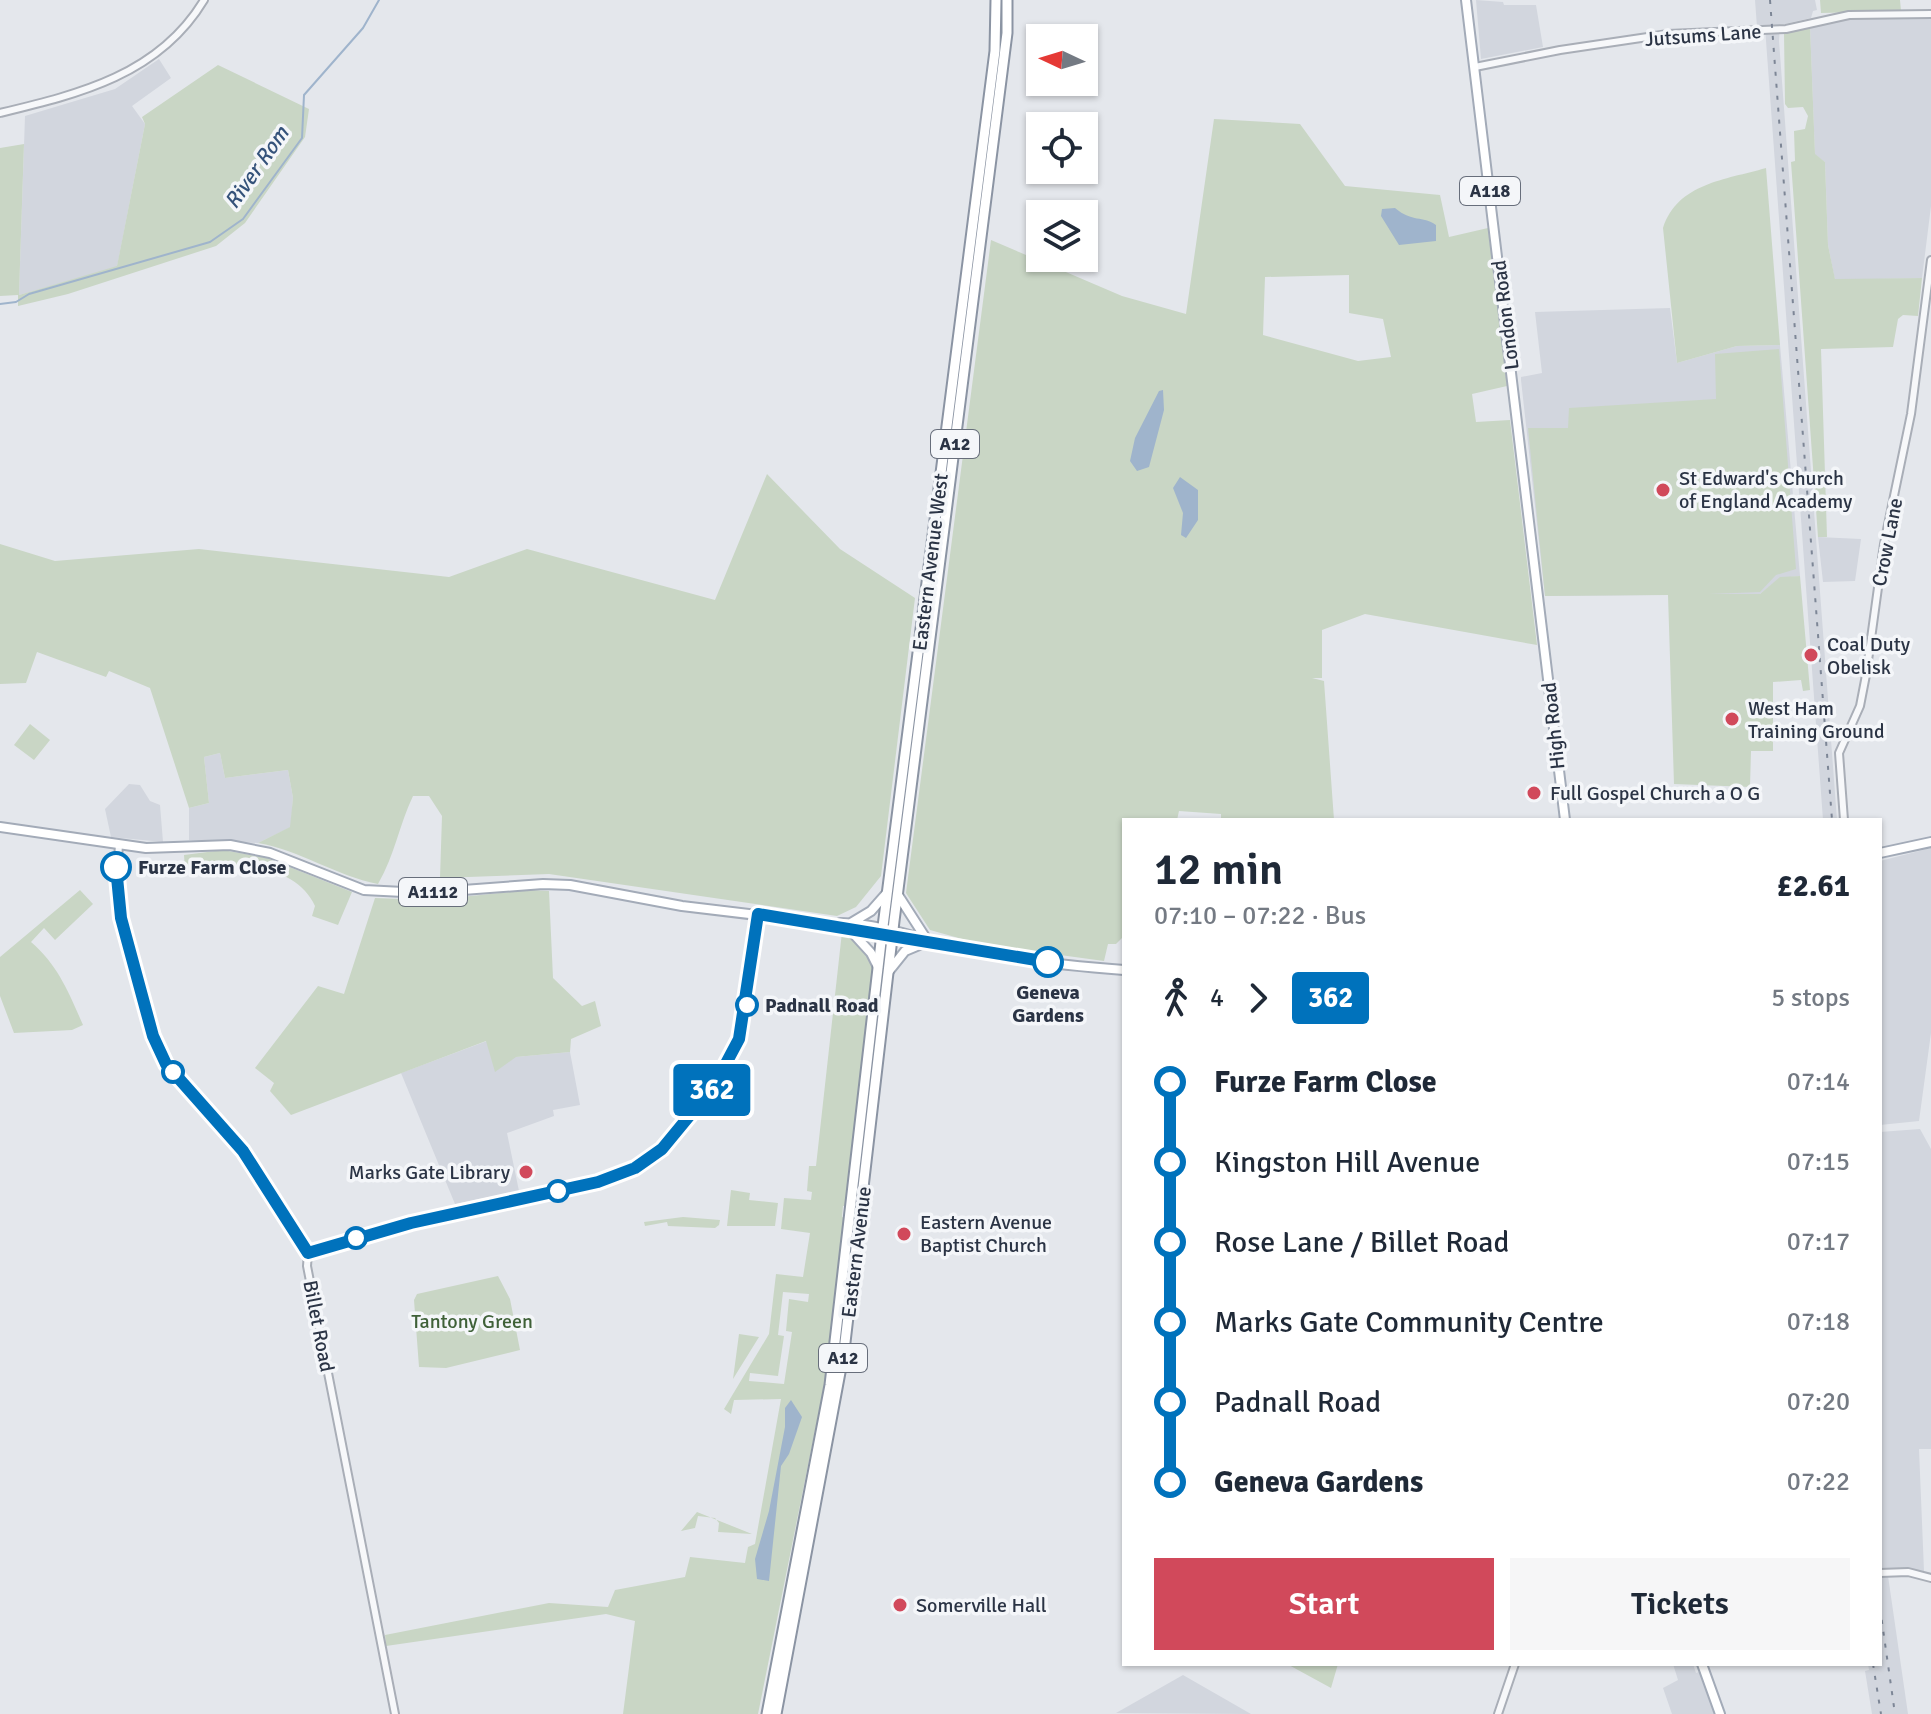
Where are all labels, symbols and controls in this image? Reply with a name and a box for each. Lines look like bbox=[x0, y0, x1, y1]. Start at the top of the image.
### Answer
street label: Jutsums Lane bbox=[1644, 19, 1762, 52]
north arrow bbox=[1026, 24, 1098, 96]
map controls bbox=[1026, 24, 1098, 272]
button: locate bbox=[1026, 112, 1098, 184]
water label: River Rom bbox=[218, 120, 295, 214]
road number: A118 bbox=[1460, 177, 1520, 205]
button: layers bbox=[1026, 200, 1098, 272]
street label: London Road bbox=[1486, 259, 1525, 371]
road number: A12 bbox=[931, 430, 979, 458]
place label: St Edward's Church of England Academy bbox=[1679, 466, 1853, 514]
street label: Eastern Avenue West bbox=[907, 472, 954, 652]
marker: St Edward's Church of England Academy bbox=[1654, 481, 1672, 499]
street label: Crow Lane bbox=[1867, 496, 1908, 588]
place label: Coal Duty Obelisk bbox=[1827, 632, 1911, 680]
marker: Coal Duty Obelisk bbox=[1802, 646, 1820, 664]
street label: High Road bbox=[1536, 681, 1571, 771]
place label: West Ham Training Ground bbox=[1748, 696, 1885, 744]
marker: West Ham Training Ground bbox=[1723, 710, 1741, 728]
place label: Full Gospel Church a O G bbox=[1550, 781, 1760, 806]
marker: Full Gospel Church a O G bbox=[1525, 784, 1543, 802]
text: 12 min bbox=[1154, 843, 1283, 897]
marker: Furze Farm Close bbox=[101, 852, 131, 882]
place label: Furze Farm Close bbox=[138, 855, 286, 880]
text: £2.61 bbox=[1777, 868, 1850, 905]
road number: A1112 bbox=[399, 878, 467, 906]
text: 07:10 – 07:22 · Bus bbox=[1154, 900, 1366, 932]
marker: Geneva Gardens bbox=[1033, 947, 1063, 977]
icon: walk bbox=[1154, 976, 1198, 1020]
icon: forward bbox=[1236, 976, 1280, 1020]
place label: Geneva Gardens bbox=[1012, 980, 1084, 1028]
text: 362 bbox=[1308, 981, 1353, 1015]
text: 4 bbox=[1210, 982, 1224, 1014]
text: 5 stops bbox=[1771, 982, 1850, 1014]
place label: Padnall Road bbox=[765, 993, 879, 1018]
marker: Padnall Road bbox=[736, 994, 758, 1016]
unlabelled marker bbox=[162, 1061, 184, 1083]
line badge: 362 bbox=[666, 1064, 758, 1116]
text: Furze Farm Close bbox=[1214, 1064, 1437, 1101]
text: 07:14 bbox=[1787, 1066, 1850, 1098]
text: 362 bbox=[689, 1073, 735, 1107]
text: Kingston Hill Avenue bbox=[1214, 1144, 1480, 1181]
text: 07:15 bbox=[1787, 1146, 1850, 1178]
place label: Marks Gate Library bbox=[349, 1160, 511, 1185]
marker: Marks Gate Library bbox=[517, 1163, 535, 1181]
unlabelled marker bbox=[547, 1180, 569, 1202]
street label: Eastern Avenue bbox=[836, 1185, 877, 1319]
place label: Eastern Avenue Baptist Church bbox=[920, 1210, 1052, 1258]
text: Rose Lane / Billet Road bbox=[1214, 1224, 1509, 1261]
marker: Eastern Avenue Baptist Church bbox=[895, 1225, 913, 1243]
text: 07:17 bbox=[1787, 1226, 1850, 1258]
unlabelled marker bbox=[345, 1227, 367, 1249]
street label: Billet Road bbox=[297, 1278, 340, 1374]
text: Marks Gate Community Centre bbox=[1214, 1304, 1604, 1341]
text: 07:18 bbox=[1787, 1306, 1850, 1338]
park label: Tantony Green bbox=[411, 1309, 533, 1334]
road number: A12 bbox=[819, 1344, 867, 1372]
text: Padnall Road bbox=[1214, 1384, 1381, 1421]
text: 07:20 bbox=[1787, 1386, 1850, 1418]
text: Geneva Gardens bbox=[1214, 1464, 1423, 1501]
text: 07:22 bbox=[1787, 1466, 1850, 1498]
button: Start bbox=[1154, 1558, 1494, 1650]
button: Tickets bbox=[1510, 1558, 1850, 1650]
place label: Somerville Hall bbox=[916, 1593, 1047, 1618]
marker: Somerville Hall bbox=[891, 1596, 909, 1614]

